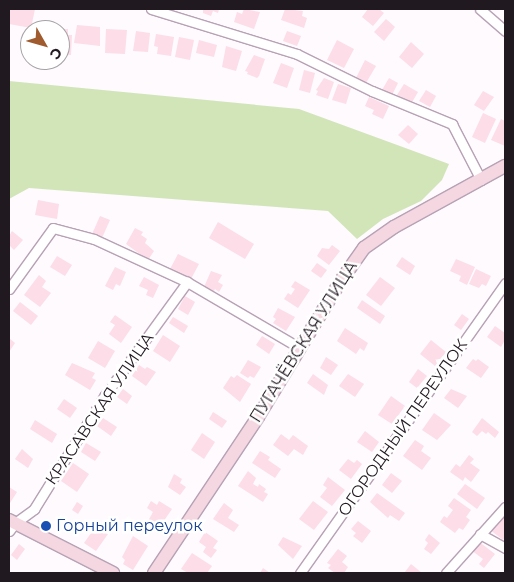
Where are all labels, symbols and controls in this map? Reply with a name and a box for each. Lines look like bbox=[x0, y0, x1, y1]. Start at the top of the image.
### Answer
north arrow bbox=[20, 20, 70, 70]
text: С bbox=[46, 44, 66, 63]
street label: ПУГАЧЁВСКАЯ УЛИЦА bbox=[246, 258, 362, 426]
street label: КРАСАВСКАЯ УЛИЦА bbox=[42, 329, 158, 489]
street label: ОГОРОДНЫЙ ПЕРЕУЛОК bbox=[334, 336, 472, 520]
place label: Горный переулок bbox=[56, 516, 202, 536]
marker: Горный переулок bbox=[40, 520, 52, 532]

